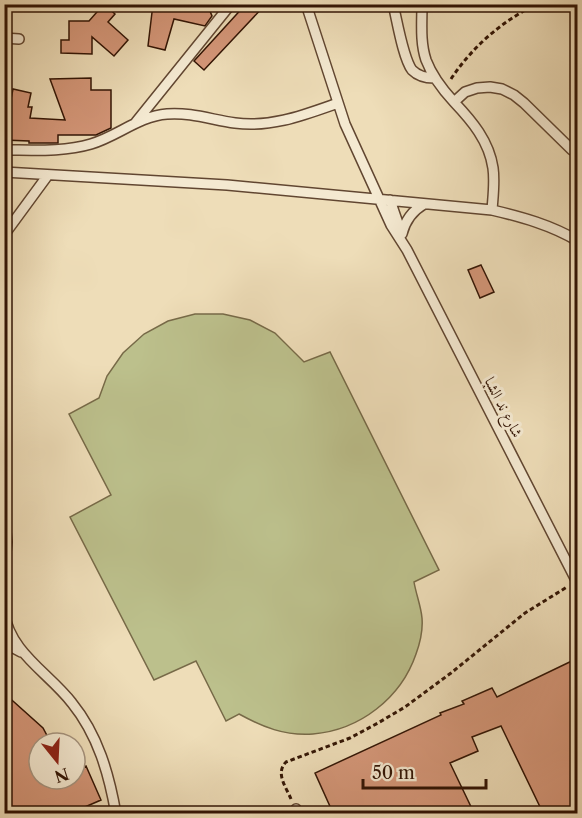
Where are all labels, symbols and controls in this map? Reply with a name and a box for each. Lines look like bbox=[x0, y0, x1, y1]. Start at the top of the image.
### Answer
street label: شارع ند الشبا bbox=[477, 374, 527, 442]
north arrow bbox=[27, 731, 87, 791]
scale bar bbox=[363, 752, 486, 790]
text: 50 m bbox=[372, 762, 415, 784]
text: N bbox=[52, 764, 71, 787]

